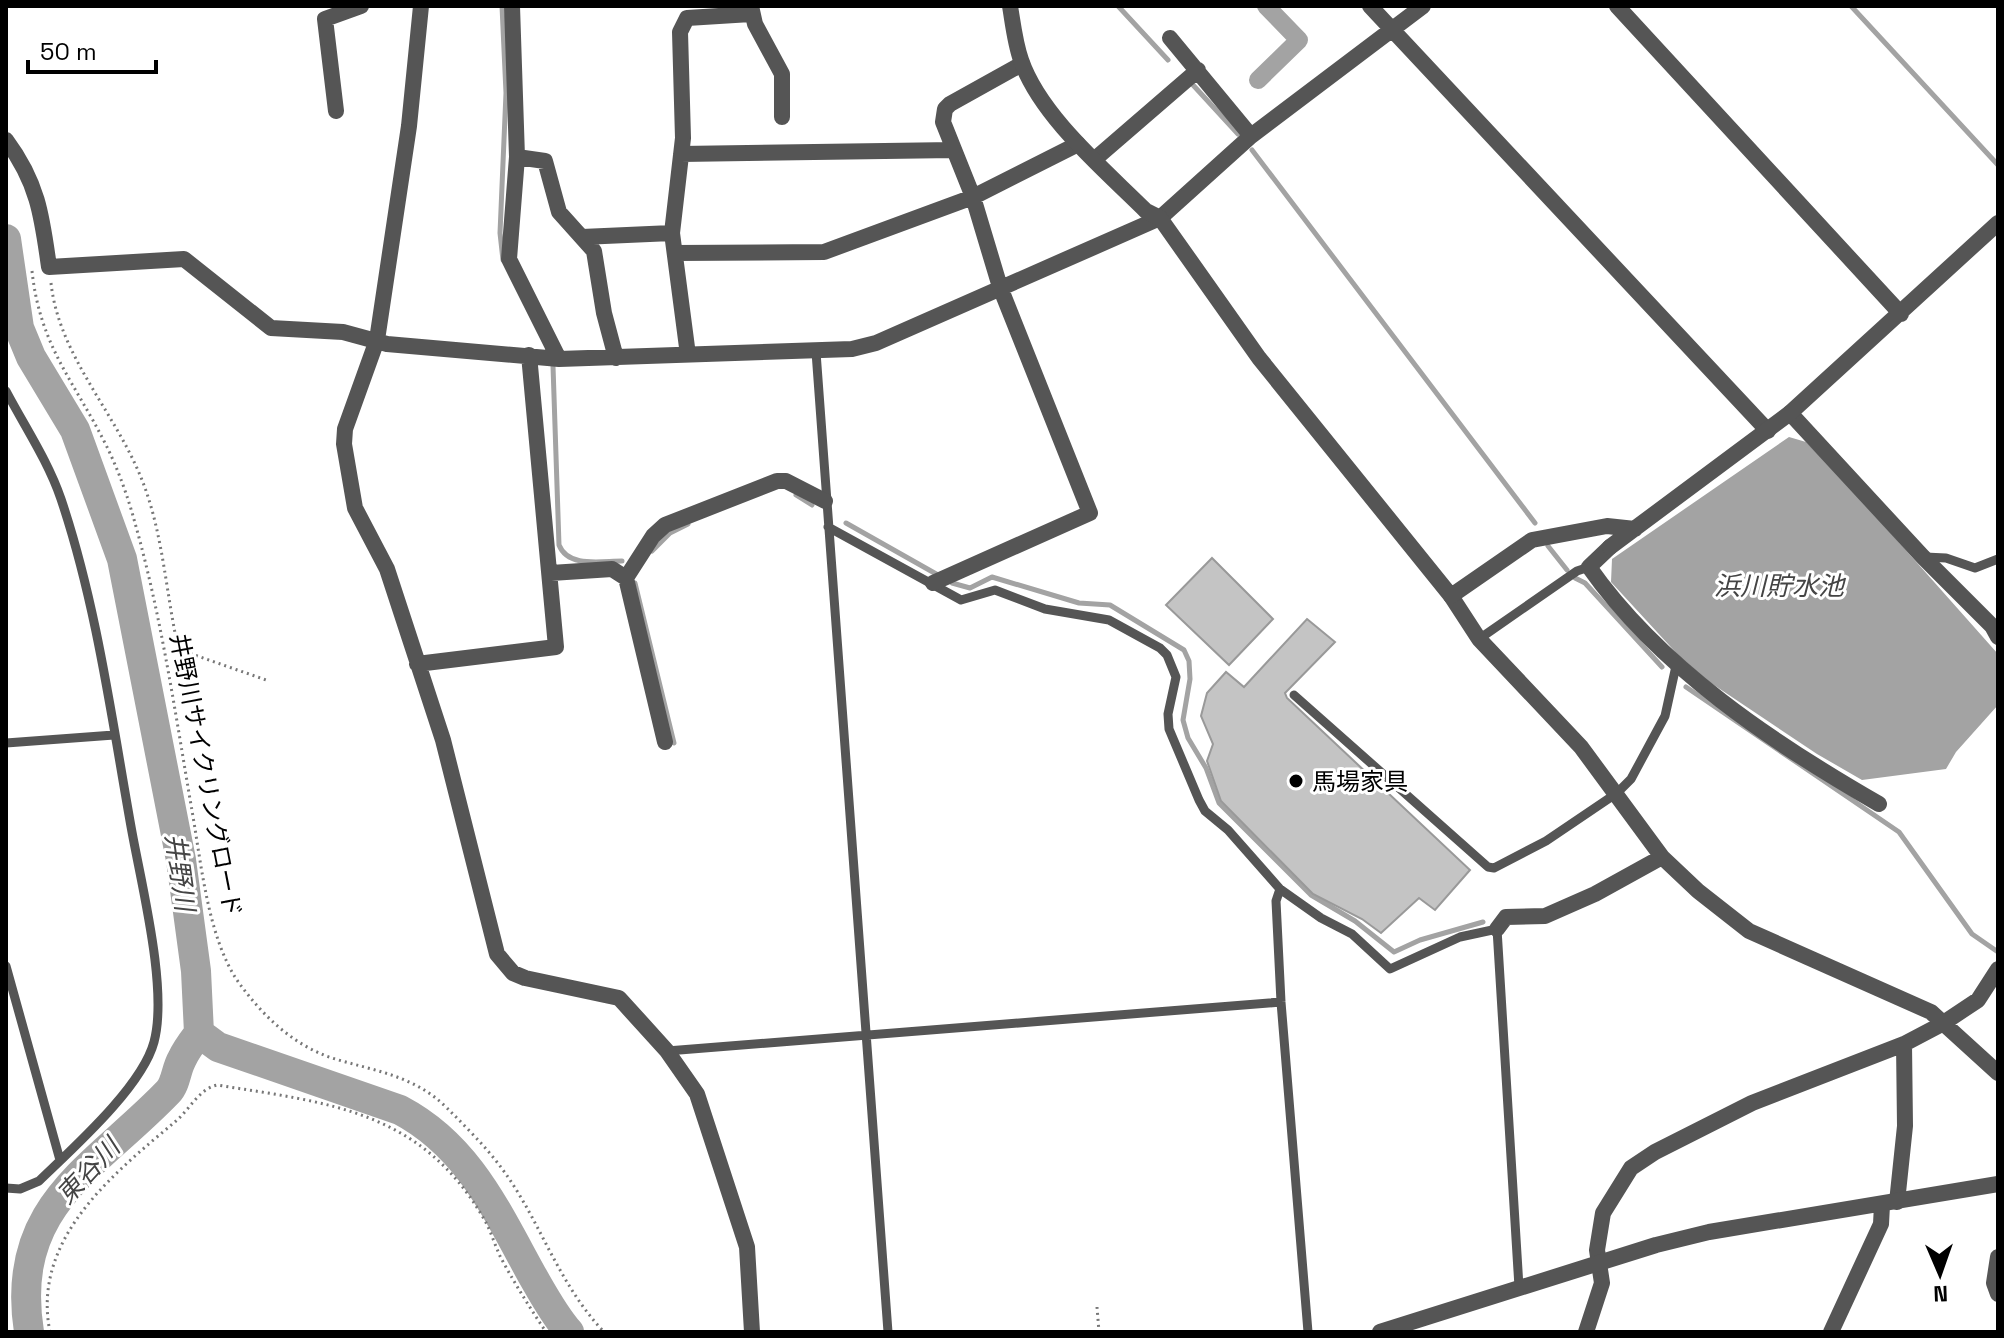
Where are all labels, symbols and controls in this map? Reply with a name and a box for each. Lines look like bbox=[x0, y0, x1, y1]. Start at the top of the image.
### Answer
scale bar bbox=[28, 24, 156, 74]
text: 50 m bbox=[40, 36, 97, 67]
water label: 浜川貯水池 bbox=[1714, 569, 1847, 603]
street label: 井野川サイクリングロード bbox=[164, 631, 248, 919]
place label: 馬場家具 bbox=[1312, 766, 1408, 797]
marker: 馬場家具 bbox=[1287, 772, 1305, 790]
water label: 井野川 bbox=[159, 831, 201, 913]
water label: 東谷川 bbox=[49, 1129, 129, 1211]
north arrow bbox=[1900, 1234, 1980, 1314]
text: N bbox=[1933, 1280, 1949, 1308]

